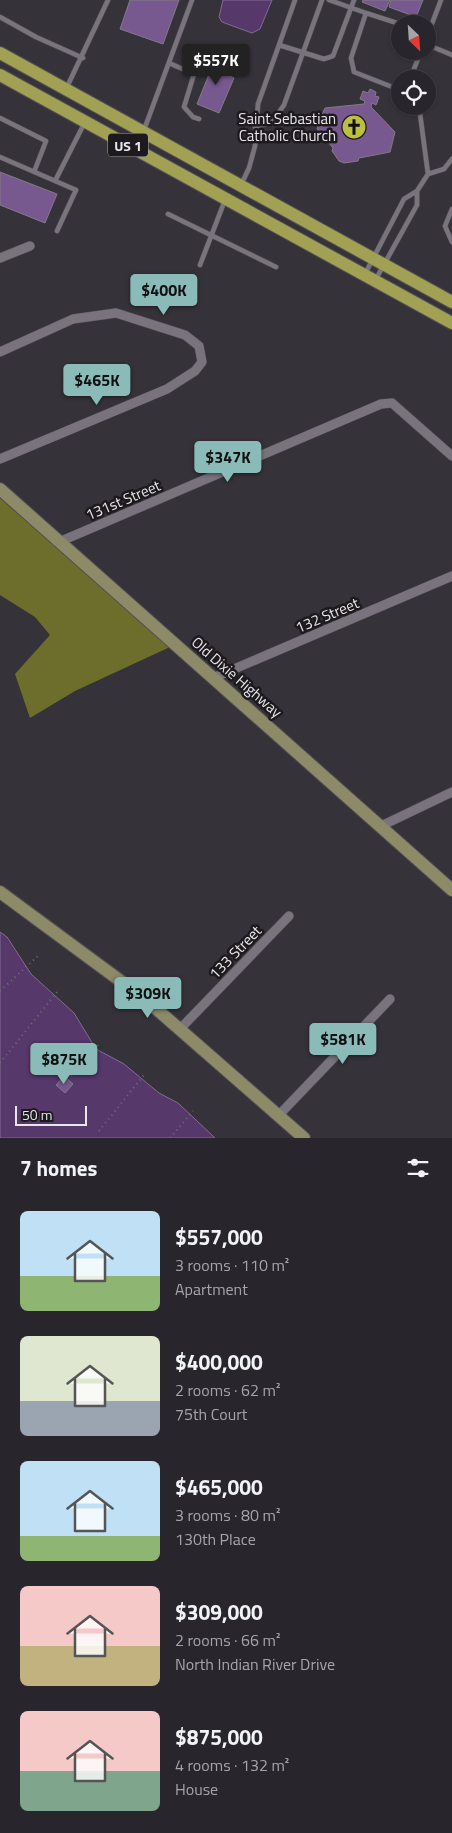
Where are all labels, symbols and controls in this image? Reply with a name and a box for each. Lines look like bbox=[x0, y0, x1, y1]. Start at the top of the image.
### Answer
north arrow bbox=[391, 15, 436, 60]
map controls bbox=[391, 15, 436, 115]
pin: $557K bbox=[181, 44, 251, 86]
text: $557K bbox=[193, 48, 239, 72]
button: locate bbox=[391, 70, 436, 115]
place label: Saint Sebastian Catholic Church bbox=[238, 107, 336, 147]
church icon: Saint Sebastian Catholic Church bbox=[341, 114, 367, 140]
road number: US 1 bbox=[108, 134, 148, 156]
pin: $400K bbox=[129, 274, 199, 316]
text: $400K bbox=[141, 278, 187, 302]
pin: $465K bbox=[62, 364, 132, 406]
text: $465K bbox=[74, 368, 120, 392]
pin: $347K bbox=[193, 440, 263, 483]
text: $347K bbox=[205, 445, 251, 469]
street label: 131st Street bbox=[82, 474, 165, 526]
street label: 132 Street bbox=[292, 591, 363, 639]
street label: Old Dixie Highway bbox=[187, 631, 287, 723]
street label: 133 Street bbox=[203, 919, 267, 984]
pin: $309K bbox=[113, 976, 183, 1019]
text: $309K bbox=[125, 981, 171, 1005]
pin: $581K bbox=[308, 1022, 378, 1065]
text: $581K bbox=[320, 1027, 366, 1051]
pin: $875K bbox=[29, 1042, 99, 1085]
text: $875K bbox=[41, 1047, 87, 1071]
scale bar bbox=[15, 1103, 88, 1126]
text: 50 m bbox=[22, 1104, 52, 1125]
text: 7 homes bbox=[20, 1152, 97, 1184]
icon: filters bbox=[404, 1154, 432, 1182]
text: $557,000 bbox=[175, 1221, 263, 1253]
icon: home bbox=[60, 1231, 120, 1291]
text: 3 rooms · 110 m² bbox=[175, 1253, 289, 1277]
text: Apartment bbox=[175, 1277, 248, 1301]
text: $400,000 bbox=[175, 1346, 263, 1378]
icon: home bbox=[60, 1356, 120, 1416]
text: 2 rooms · 62 m² bbox=[175, 1378, 280, 1402]
text: 75th Court bbox=[175, 1402, 247, 1426]
text: $465,000 bbox=[175, 1471, 263, 1503]
icon: home bbox=[60, 1481, 120, 1541]
text: 3 rooms · 80 m² bbox=[175, 1503, 280, 1527]
text: 130th Place bbox=[175, 1527, 256, 1551]
text: $309,000 bbox=[175, 1596, 263, 1628]
icon: home bbox=[60, 1606, 120, 1666]
text: 2 rooms · 66 m² bbox=[175, 1628, 280, 1652]
text: North Indian River Drive bbox=[175, 1652, 335, 1676]
text: $875,000 bbox=[175, 1721, 263, 1753]
icon: home bbox=[60, 1731, 120, 1791]
text: 4 rooms · 132 m² bbox=[175, 1753, 289, 1777]
text: House bbox=[175, 1777, 218, 1801]

